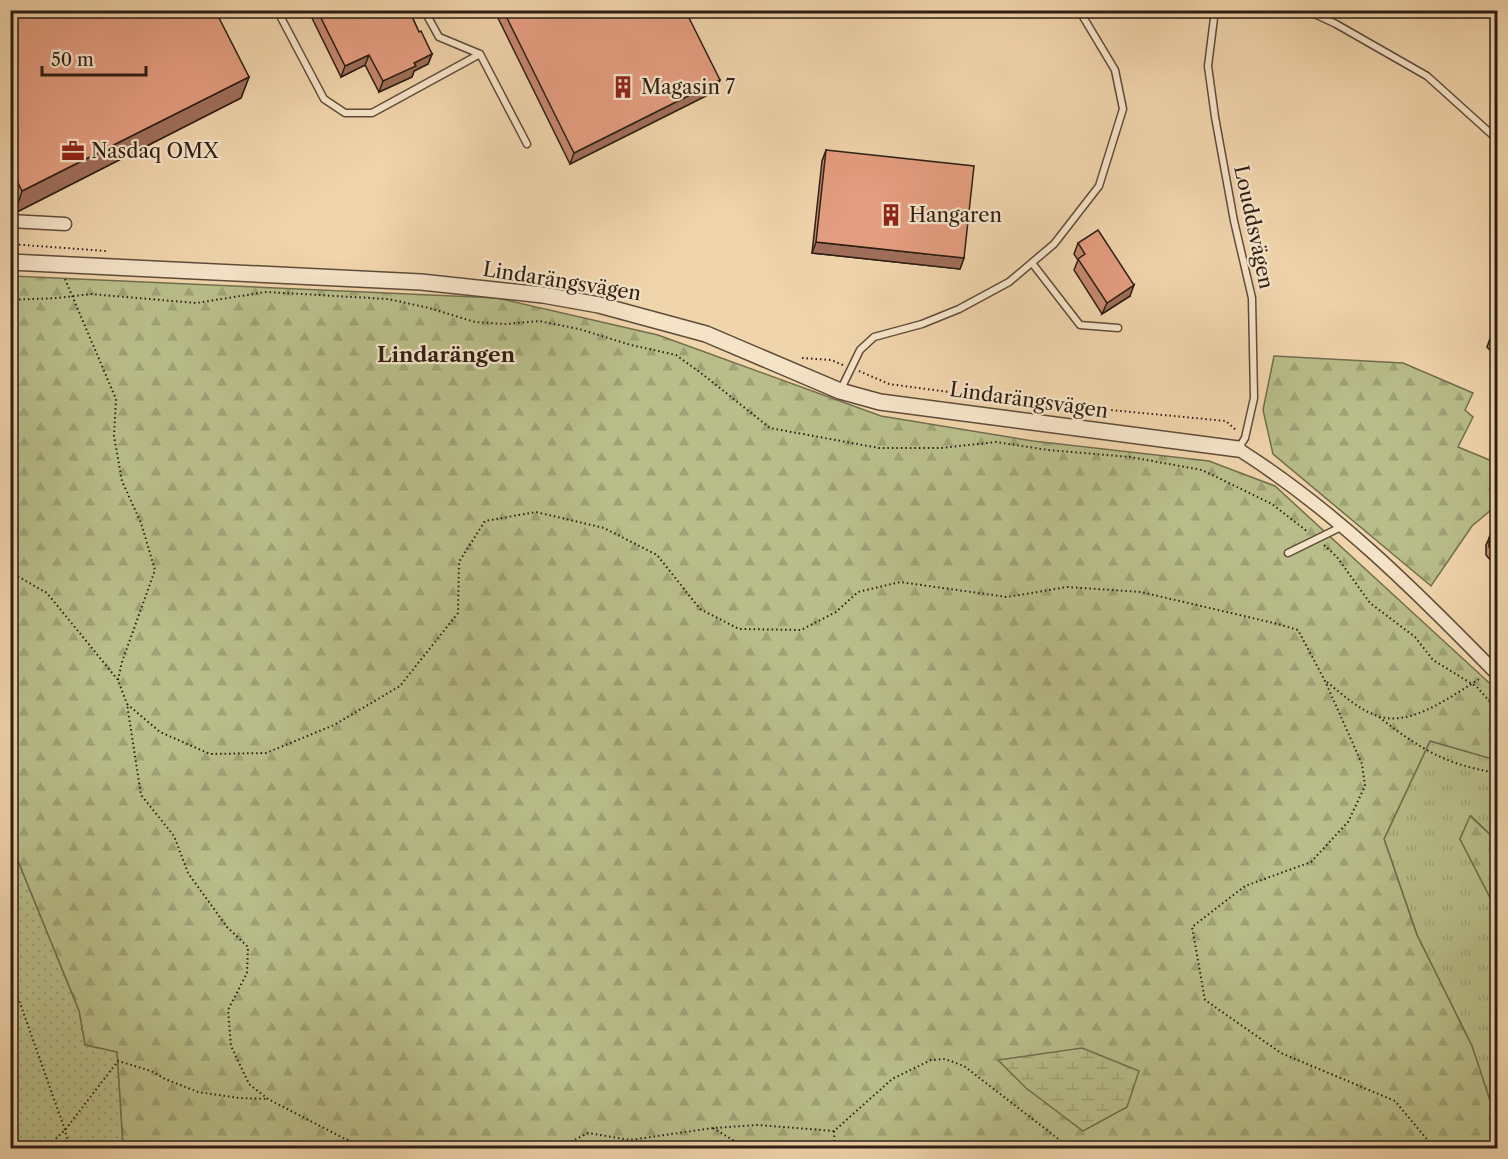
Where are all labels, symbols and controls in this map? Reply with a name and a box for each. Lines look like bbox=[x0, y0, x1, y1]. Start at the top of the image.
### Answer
scale bar bbox=[42, 39, 146, 77]
text: 50 m bbox=[51, 49, 94, 71]
building icon: Magasin 7 bbox=[610, 74, 636, 100]
place label: Magasin 7 bbox=[641, 75, 735, 99]
office icon: Nasdaq OMX bbox=[60, 138, 86, 164]
place label: Nasdaq OMX bbox=[91, 139, 219, 163]
street label: Louddsvägen bbox=[1229, 163, 1279, 291]
building icon: Hangaren bbox=[878, 202, 904, 228]
place label: Hangaren bbox=[909, 203, 1002, 227]
street label: Lindarängsvägen bbox=[481, 257, 643, 305]
district label: Lindarängen bbox=[377, 342, 516, 367]
street label: Lindarängsvägen bbox=[948, 377, 1110, 423]

